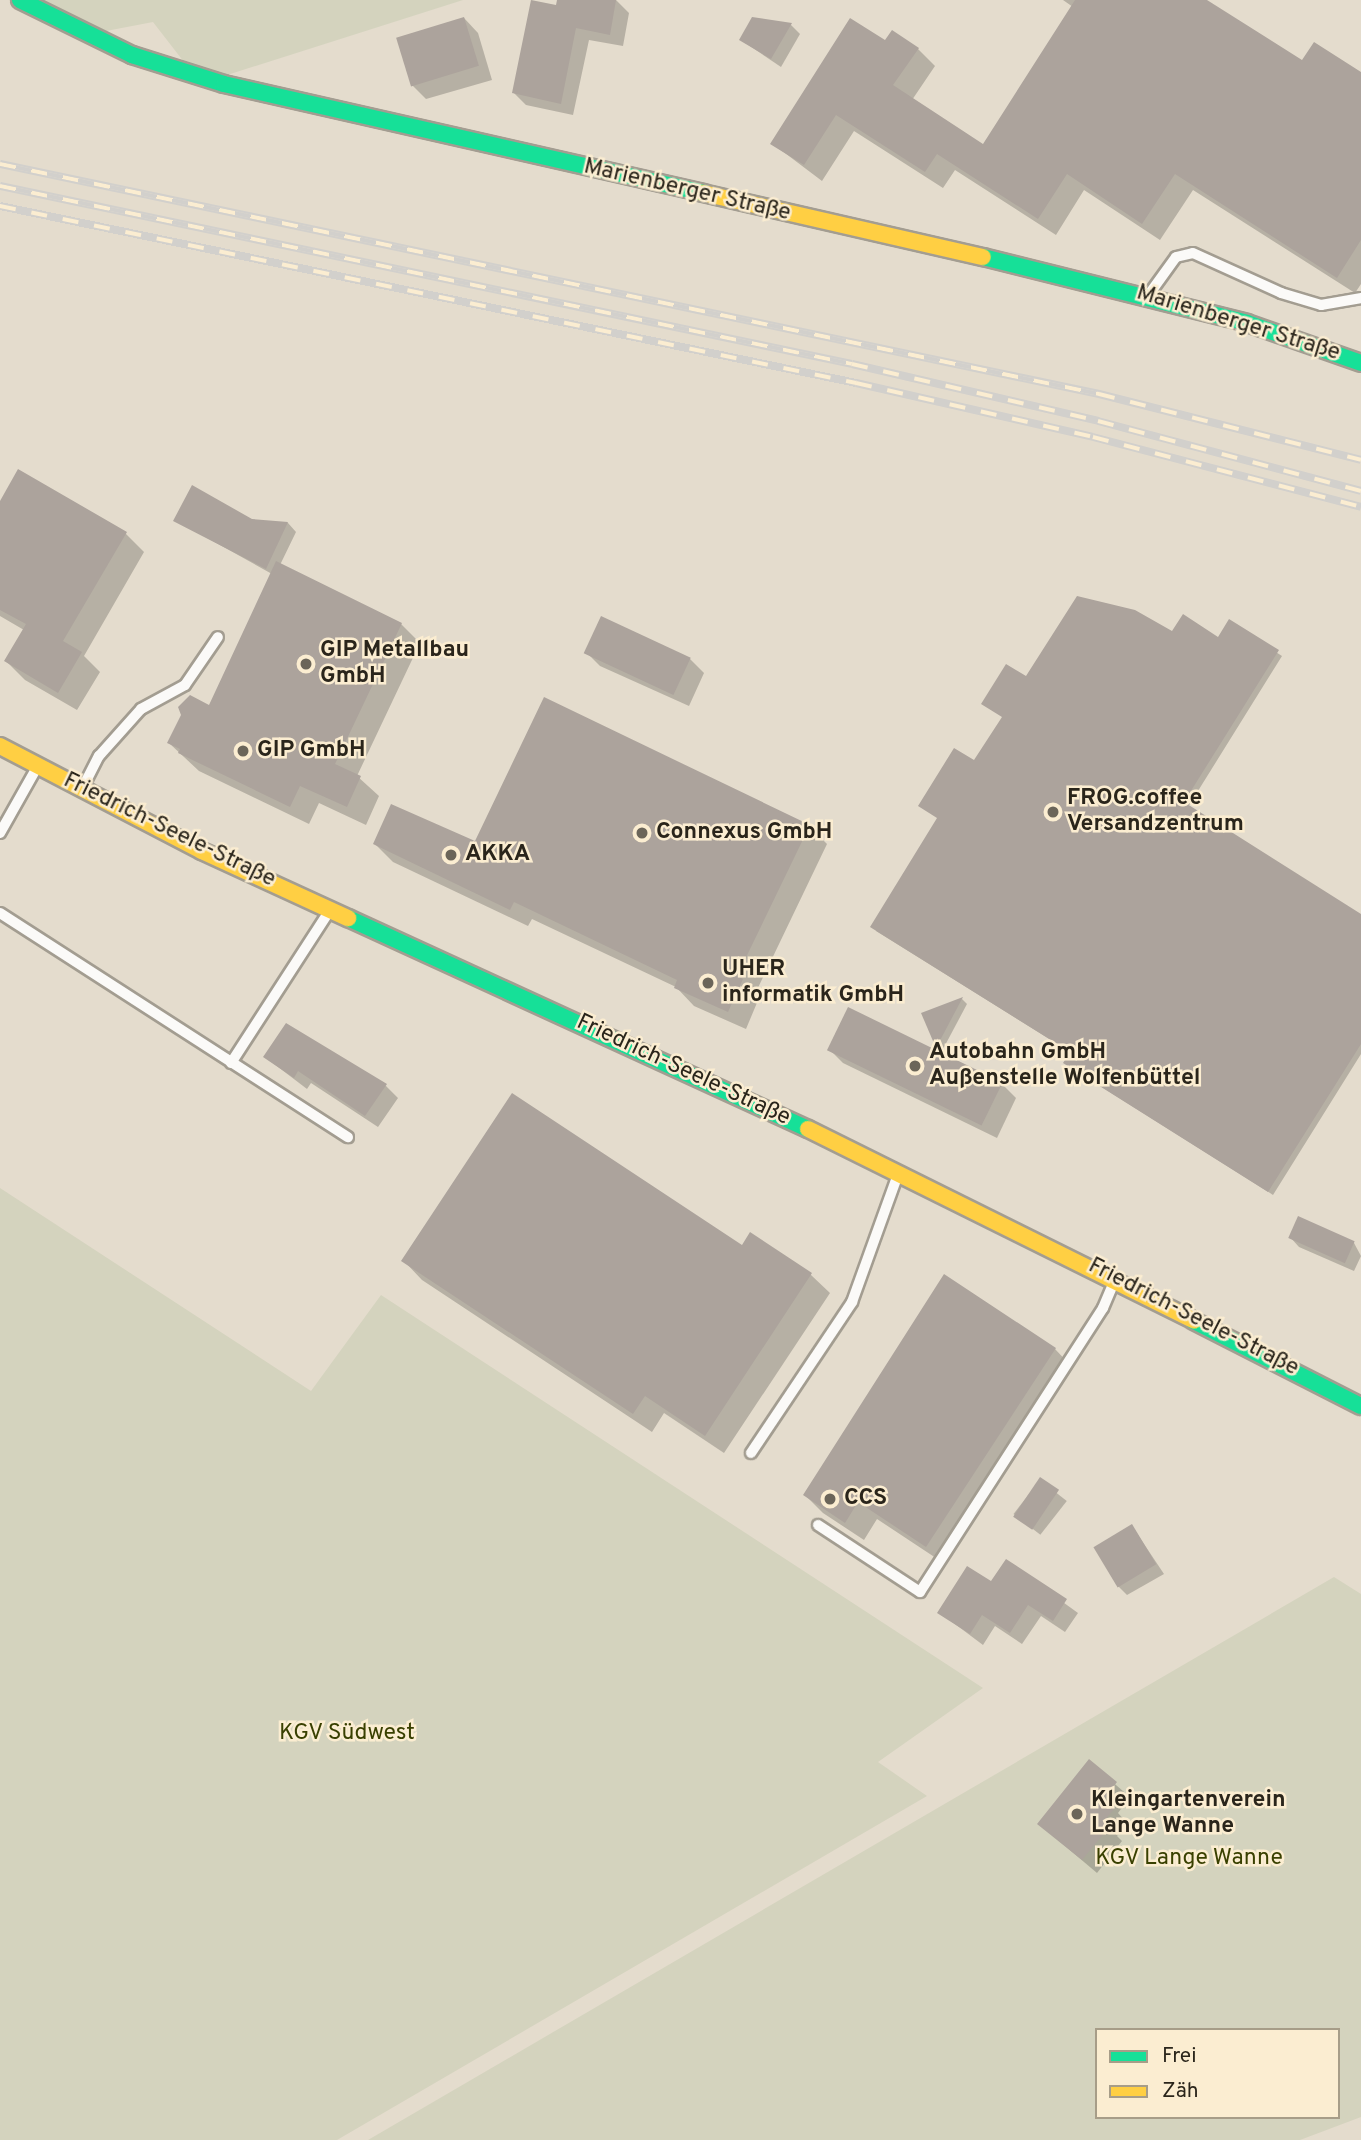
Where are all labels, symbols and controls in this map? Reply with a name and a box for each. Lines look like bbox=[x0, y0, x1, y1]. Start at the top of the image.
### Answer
street label: Marienberger Straße bbox=[581, 154, 793, 228]
street label: Marienberger Straße bbox=[1133, 280, 1343, 368]
place label: GIP Metallbau GmbH bbox=[320, 637, 469, 691]
marker: GIP Metallbau GmbH bbox=[298, 656, 314, 672]
place label: GIP GmbH bbox=[257, 737, 366, 765]
marker: GIP GmbH bbox=[235, 743, 251, 759]
street label: Friedrich-Seele-Straße bbox=[58, 768, 280, 894]
place label: FROG.coffee Versandzentrum bbox=[1067, 785, 1244, 839]
marker: FROG.coffee Versandzentrum bbox=[1045, 804, 1061, 820]
place label: Connexus GmbH bbox=[656, 819, 832, 847]
marker: Connexus GmbH bbox=[634, 825, 650, 841]
place label: AKKA bbox=[465, 841, 530, 869]
marker: AKKA bbox=[443, 847, 459, 863]
place label: UHER informatik GmbH bbox=[722, 956, 904, 1010]
marker: UHER informatik GmbH bbox=[700, 975, 716, 991]
street label: Friedrich-Seele-Straße bbox=[572, 1009, 794, 1133]
place label: Autobahn GmbH Außenstelle Wolfenbüttel bbox=[929, 1039, 1200, 1093]
marker: Autobahn GmbH Außenstelle Wolfenbüttel bbox=[907, 1058, 923, 1074]
street label: Friedrich-Seele-Straße bbox=[1083, 1253, 1303, 1383]
place label: CCS bbox=[844, 1485, 887, 1513]
marker: CCS bbox=[822, 1491, 838, 1507]
park label: KGV Südwest bbox=[279, 1720, 415, 1748]
place label: Kleingartenverein Lange Wanne bbox=[1091, 1787, 1286, 1841]
marker: Kleingartenverein Lange Wanne bbox=[1069, 1806, 1085, 1822]
park label: KGV Lange Wanne bbox=[1095, 1845, 1283, 1873]
legend bbox=[1095, 2028, 1340, 2119]
text: Frei bbox=[1162, 2043, 1197, 2070]
text: Zäh bbox=[1162, 2078, 1199, 2105]

